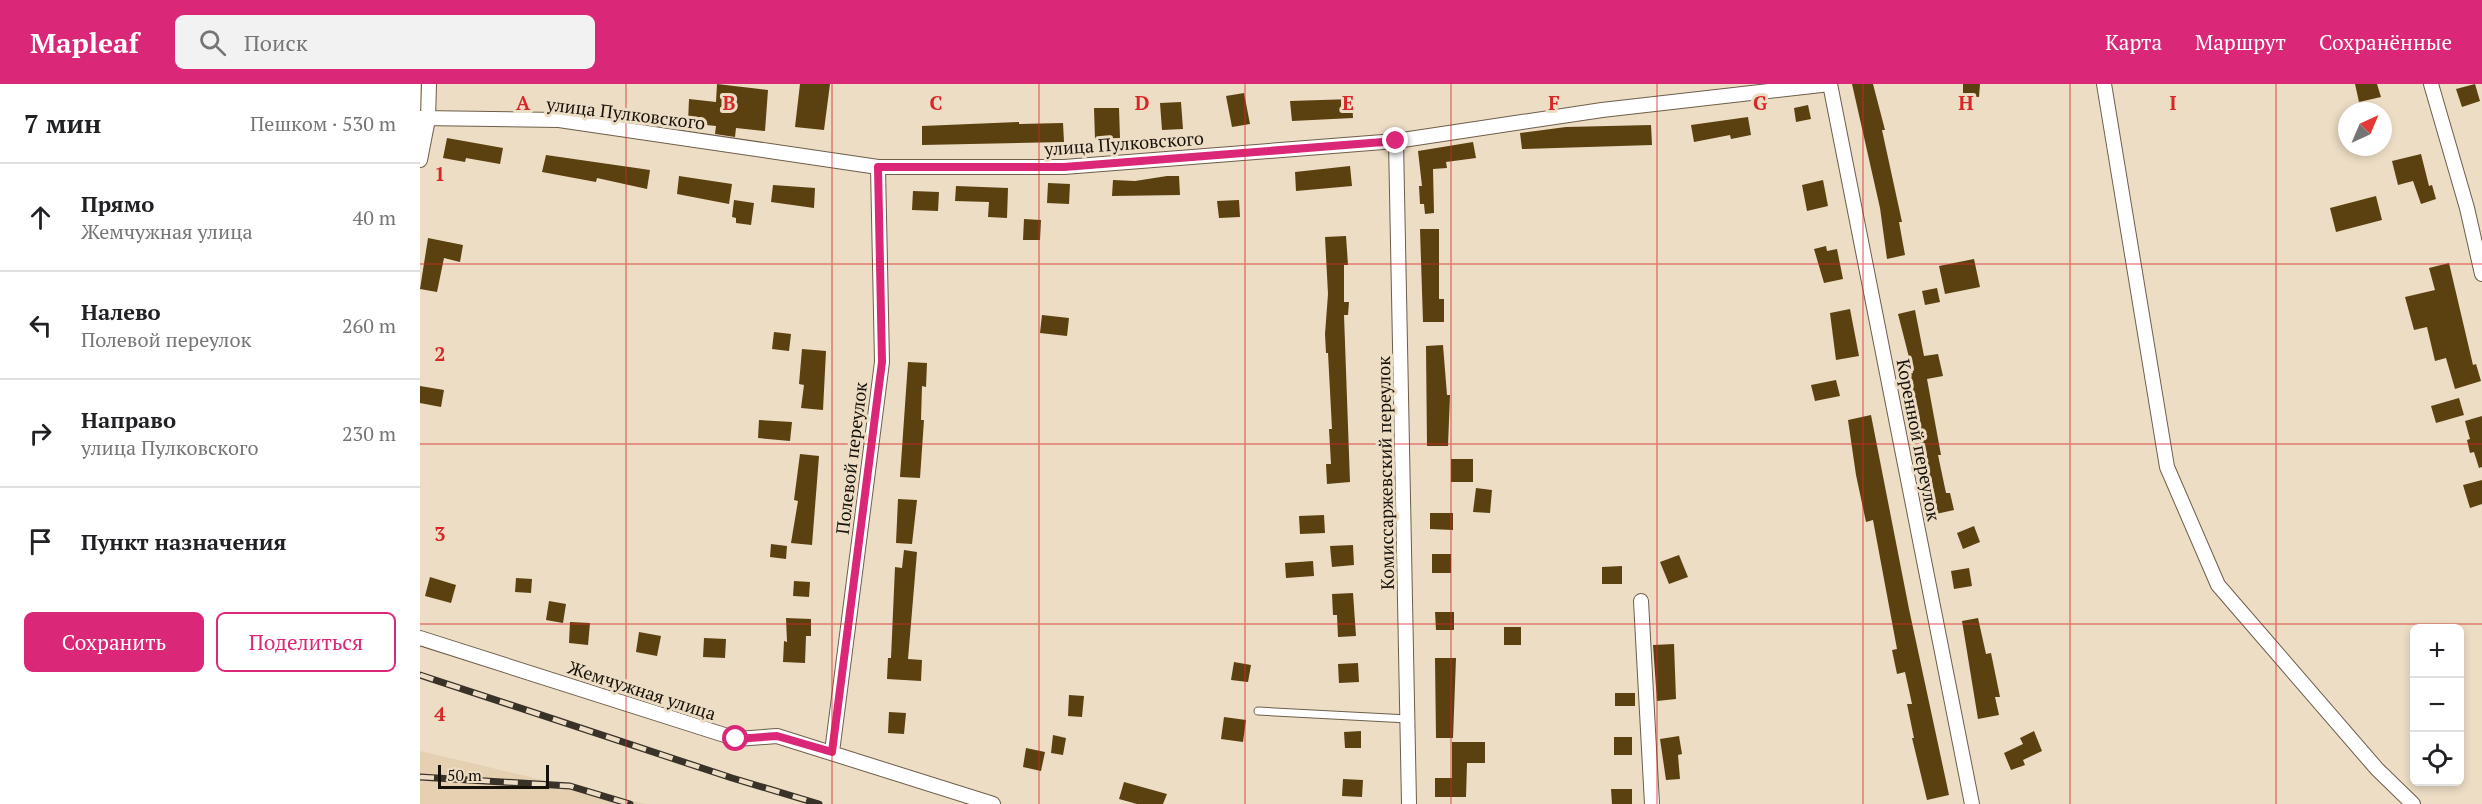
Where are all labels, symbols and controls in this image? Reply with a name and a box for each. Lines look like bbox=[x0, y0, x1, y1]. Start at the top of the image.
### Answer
search box bbox=[175, 15, 595, 69]
text: Mapleaf bbox=[30, 24, 139, 61]
icon: search bbox=[196, 26, 229, 59]
text: Поиск bbox=[244, 28, 308, 57]
text: Карта bbox=[2105, 28, 2162, 56]
text: Маршрут bbox=[2195, 28, 2286, 56]
text: Сохранённые bbox=[2319, 28, 2452, 56]
text: A bbox=[516, 89, 531, 116]
text: B bbox=[723, 89, 736, 116]
text: C bbox=[929, 89, 943, 116]
text: D bbox=[1135, 89, 1149, 116]
text: E bbox=[1342, 89, 1354, 116]
text: F bbox=[1548, 89, 1560, 116]
text: G bbox=[1753, 89, 1767, 116]
text: H bbox=[1958, 89, 1974, 116]
text: I bbox=[2169, 89, 2177, 116]
street label: улица Пулковского bbox=[544, 91, 707, 135]
north arrow bbox=[2338, 102, 2392, 156]
text: 7 мин bbox=[24, 106, 101, 140]
text: Пешком · 530 m bbox=[250, 110, 396, 137]
street label: улица Пулковского bbox=[1042, 125, 1205, 161]
route end bbox=[1382, 127, 1408, 153]
text: 1 bbox=[434, 160, 446, 187]
text: Прямо bbox=[81, 189, 154, 218]
icon: ahead bbox=[24, 201, 57, 234]
text: 40 m bbox=[353, 204, 396, 231]
text: Жемчужная улица bbox=[81, 218, 253, 245]
text: Налево bbox=[81, 297, 161, 326]
icon: left bbox=[24, 309, 57, 342]
text: 260 m bbox=[342, 312, 396, 339]
text: Полевой переулок bbox=[81, 326, 251, 353]
text: 2 bbox=[434, 340, 446, 367]
street label: Комиссаржевский переулок bbox=[1371, 356, 1399, 590]
street label: Коренной переулок bbox=[1892, 357, 1947, 523]
street label: Полевой переулок bbox=[830, 380, 872, 536]
text: Направо bbox=[81, 405, 176, 434]
icon: right bbox=[24, 417, 57, 450]
text: 230 m bbox=[342, 420, 396, 447]
text: улица Пулковского bbox=[81, 434, 259, 461]
text: 3 bbox=[434, 520, 446, 547]
icon: arrive bbox=[24, 525, 57, 558]
text: Пункт назначения bbox=[81, 527, 286, 556]
button: Сохранить bbox=[24, 612, 204, 672]
button: Поделиться bbox=[216, 612, 396, 672]
map controls bbox=[2410, 624, 2464, 786]
button: + bbox=[2410, 624, 2464, 678]
street label: Жемчужная улица bbox=[565, 655, 719, 725]
button: − bbox=[2410, 678, 2464, 732]
text: 4 bbox=[434, 700, 446, 727]
route start bbox=[722, 725, 748, 751]
button: locate bbox=[2410, 732, 2464, 786]
scale bar bbox=[438, 762, 549, 790]
text: 50 m bbox=[447, 764, 482, 786]

